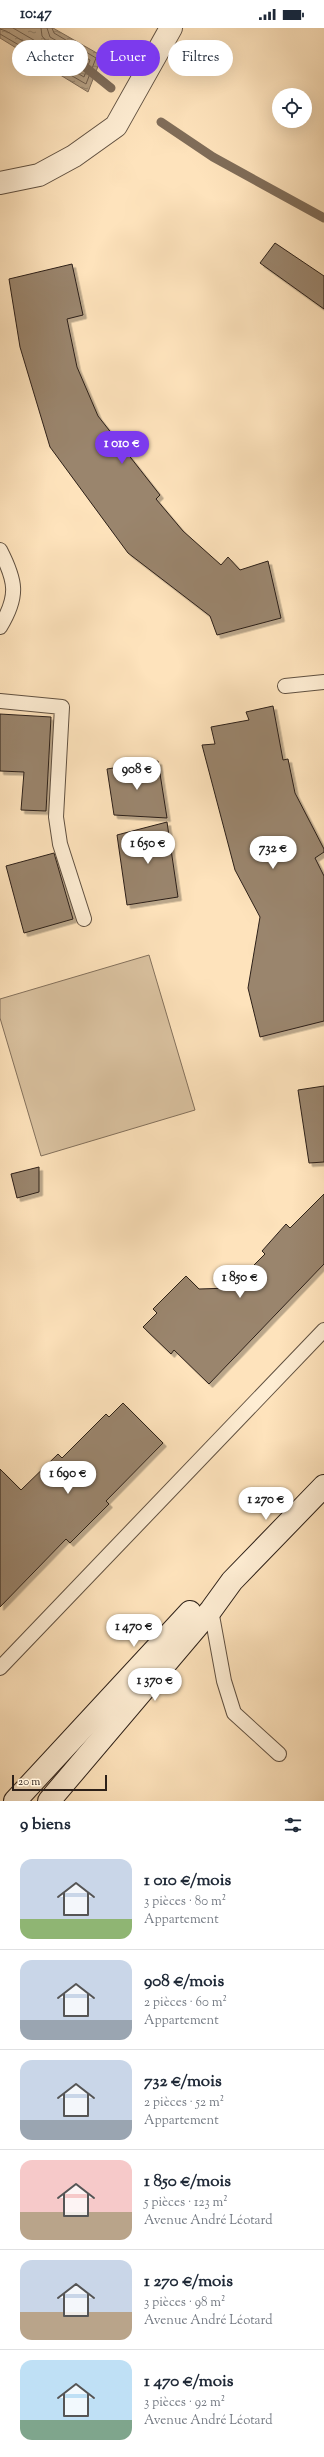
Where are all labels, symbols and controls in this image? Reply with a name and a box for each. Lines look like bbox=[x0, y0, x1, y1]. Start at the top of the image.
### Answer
text: 10:47 bbox=[20, 4, 52, 25]
chip: Acheter bbox=[12, 40, 88, 76]
chip: Louer bbox=[96, 40, 160, 76]
chip: Filtres bbox=[168, 40, 233, 76]
map controls bbox=[272, 88, 312, 128]
button: locate bbox=[272, 88, 312, 128]
pin: 1 010 € bbox=[85, 431, 159, 465]
text: 1 010 € bbox=[104, 435, 140, 453]
pin: 908 € bbox=[109, 757, 165, 791]
text: 908 € bbox=[122, 761, 152, 779]
pin: 1 650 € bbox=[111, 831, 185, 865]
text: 1 650 € bbox=[130, 835, 166, 853]
pin: 732 € bbox=[245, 836, 301, 870]
text: 732 € bbox=[259, 840, 287, 858]
pin: 1 850 € bbox=[203, 1265, 277, 1299]
text: 1 850 € bbox=[222, 1269, 258, 1287]
pin: 1 690 € bbox=[31, 1461, 105, 1495]
text: 1 690 € bbox=[49, 1465, 87, 1483]
pin: 1 270 € bbox=[229, 1487, 303, 1521]
text: 1 270 € bbox=[247, 1491, 285, 1509]
pin: 1 470 € bbox=[97, 1614, 171, 1648]
text: 1 470 € bbox=[115, 1618, 153, 1636]
pin: 1 370 € bbox=[118, 1668, 192, 1702]
text: 1 370 € bbox=[137, 1672, 173, 1690]
scale bar bbox=[12, 1773, 107, 1792]
text: 20 m bbox=[18, 1774, 40, 1790]
text: 9 biens bbox=[20, 1813, 71, 1837]
icon: filters bbox=[282, 1814, 304, 1836]
text: 1 010 €/mois bbox=[144, 1869, 231, 1893]
icon: home bbox=[52, 1875, 100, 1923]
text: 3 pièces · 80 m² bbox=[144, 1893, 226, 1911]
text: Appartement bbox=[144, 1911, 219, 1929]
text: 908 €/mois bbox=[144, 1970, 224, 1994]
icon: home bbox=[52, 1976, 100, 2024]
text: 2 pièces · 60 m² bbox=[144, 1994, 227, 2012]
text: Appartement bbox=[144, 2012, 219, 2030]
text: 732 €/mois bbox=[144, 2070, 222, 2094]
icon: home bbox=[52, 2076, 100, 2124]
text: 2 pièces · 52 m² bbox=[144, 2094, 224, 2112]
text: Appartement bbox=[144, 2112, 219, 2130]
text: 1 850 €/mois bbox=[144, 2170, 231, 2194]
icon: home bbox=[52, 2176, 100, 2224]
text: 5 pièces · 123 m² bbox=[144, 2194, 228, 2212]
text: Avenue André Léotard bbox=[144, 2212, 273, 2230]
text: 1 270 €/mois bbox=[144, 2270, 233, 2294]
icon: home bbox=[52, 2276, 100, 2324]
text: 3 pièces · 98 m² bbox=[144, 2294, 226, 2312]
text: Avenue André Léotard bbox=[144, 2312, 273, 2330]
text: 1 470 €/mois bbox=[144, 2370, 233, 2394]
icon: home bbox=[52, 2376, 100, 2424]
text: 3 pièces · 92 m² bbox=[144, 2394, 225, 2412]
text: Avenue André Léotard bbox=[144, 2412, 273, 2430]

